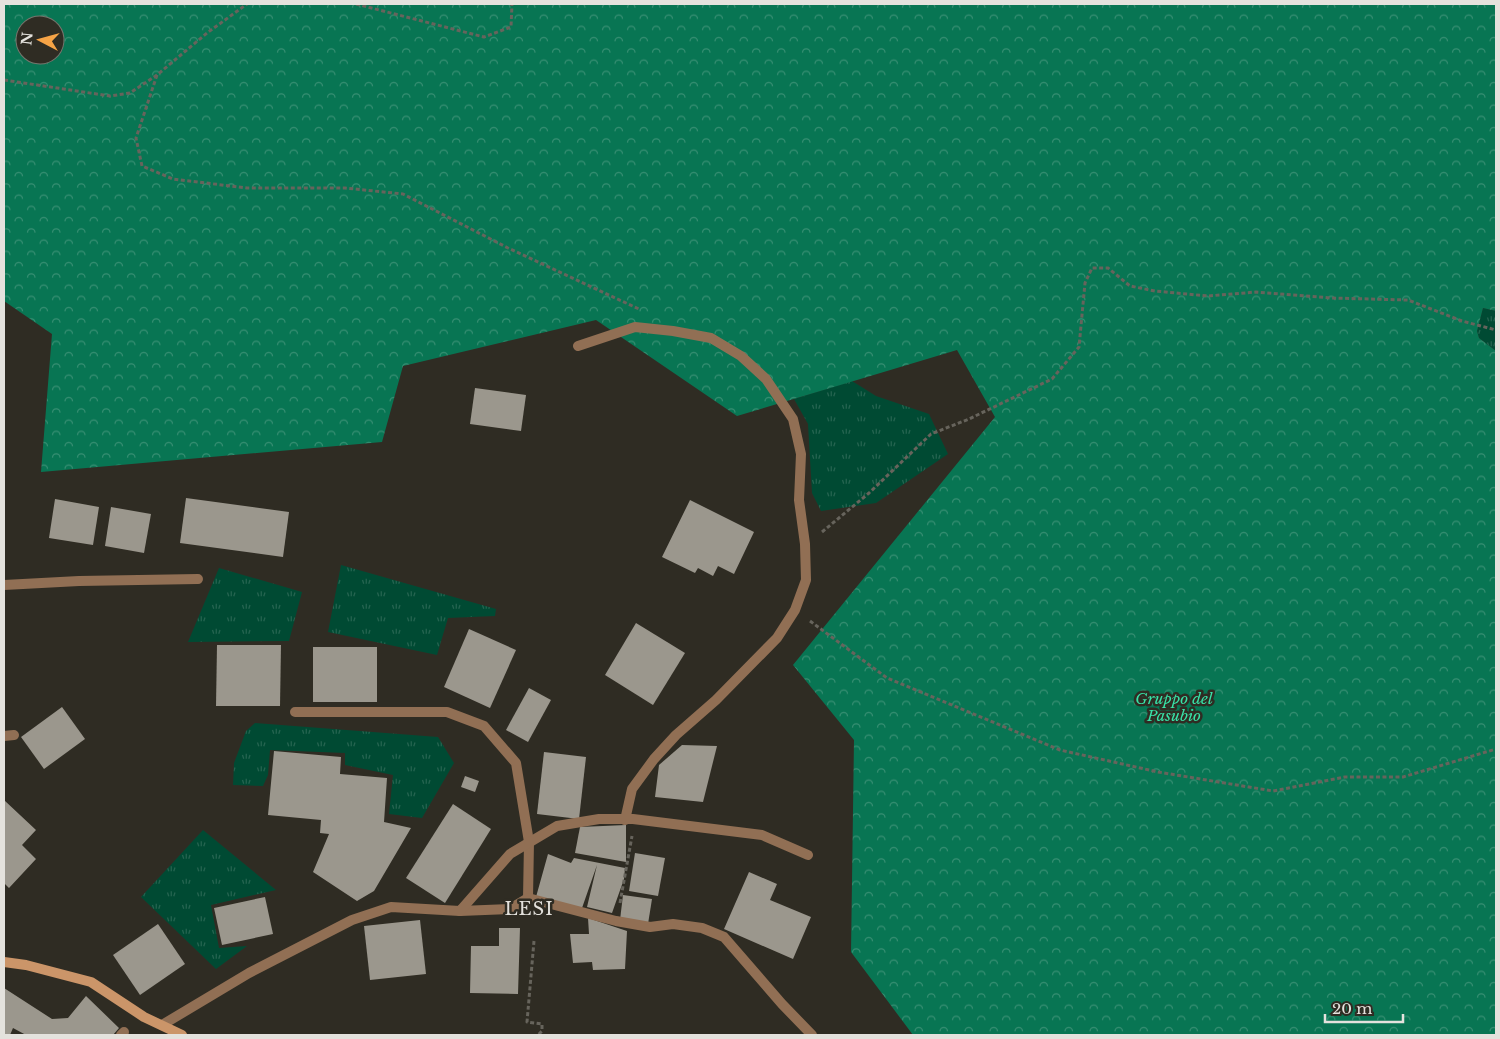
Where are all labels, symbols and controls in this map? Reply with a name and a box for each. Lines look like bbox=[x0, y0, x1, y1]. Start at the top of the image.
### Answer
north arrow bbox=[15, 15, 65, 65]
text: N bbox=[17, 31, 37, 46]
park label: Gruppo del Pasubio bbox=[1135, 689, 1213, 725]
district label: LESI bbox=[504, 898, 554, 920]
scale bar bbox=[1325, 992, 1402, 1024]
text: 20 m bbox=[1332, 999, 1372, 1018]

